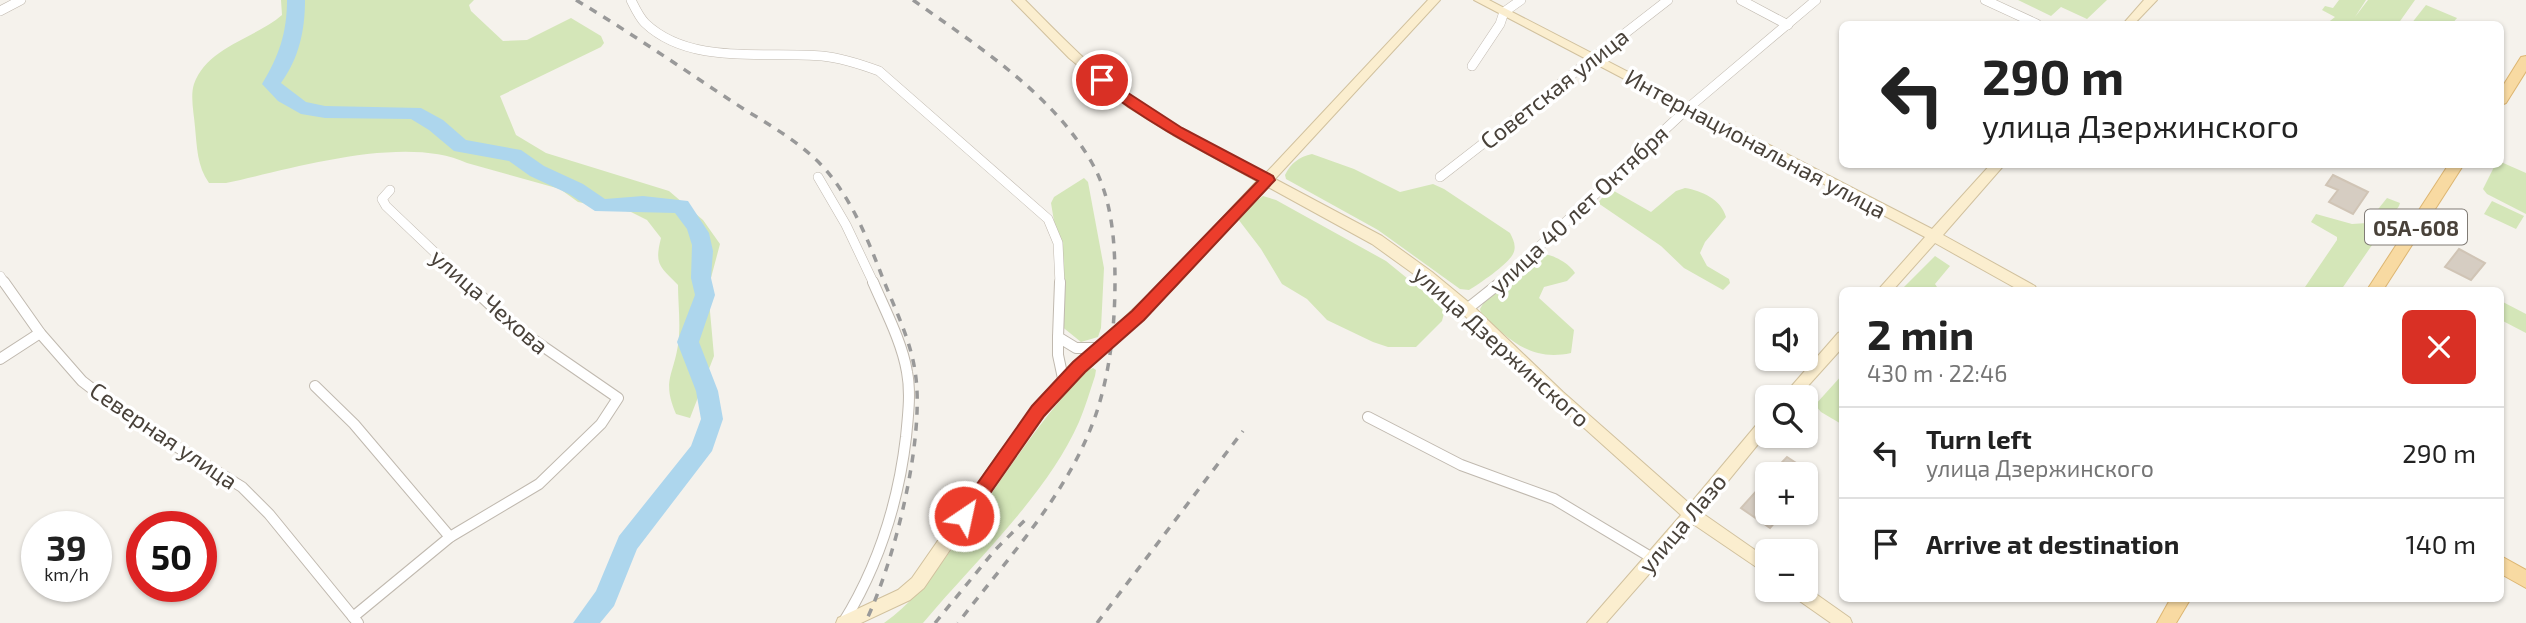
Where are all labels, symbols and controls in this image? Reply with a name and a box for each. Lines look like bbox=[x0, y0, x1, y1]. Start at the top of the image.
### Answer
street label: Советская улица bbox=[1474, 22, 1634, 155]
text: 290 m bbox=[1982, 46, 2124, 105]
icon: left bbox=[1867, 49, 1958, 140]
pin bbox=[1072, 50, 1132, 110]
icon: arrive bbox=[1083, 61, 1121, 99]
street label: Интернациональная улица bbox=[1620, 62, 1891, 225]
text: улица Дзержинского bbox=[1982, 106, 2299, 144]
street label: улица 40 лет Октября bbox=[1483, 119, 1674, 300]
road number: 05А-608 bbox=[2365, 210, 2467, 244]
street label: улица Чехова bbox=[425, 242, 554, 360]
street label: улица Дзержинского bbox=[1407, 259, 1596, 433]
map controls bbox=[1755, 308, 1818, 602]
button: sound bbox=[1755, 308, 1818, 371]
text: 2 min bbox=[1867, 308, 1974, 358]
button: close bbox=[2402, 310, 2476, 384]
text: 430 m · 22:46 bbox=[1867, 359, 2007, 387]
street label: Северная улица bbox=[84, 375, 243, 495]
button: search bbox=[1755, 385, 1818, 448]
text: Turn left bbox=[1926, 423, 2032, 454]
icon: left bbox=[1867, 434, 1905, 472]
text: 290 m bbox=[2402, 437, 2476, 468]
text: улица Дзержинского bbox=[1926, 454, 2154, 482]
button: + bbox=[1755, 462, 1818, 525]
street label: улица Лазо bbox=[1632, 467, 1733, 579]
position arrow bbox=[927, 479, 1001, 553]
speed limit sign: 50 bbox=[126, 511, 217, 602]
icon: arrive bbox=[1867, 525, 1905, 563]
text: 39 bbox=[46, 526, 87, 568]
text: Arrive at destination bbox=[1926, 528, 2179, 559]
text: 140 m bbox=[2405, 528, 2476, 559]
button: − bbox=[1755, 539, 1818, 602]
text: km/h bbox=[44, 563, 89, 585]

